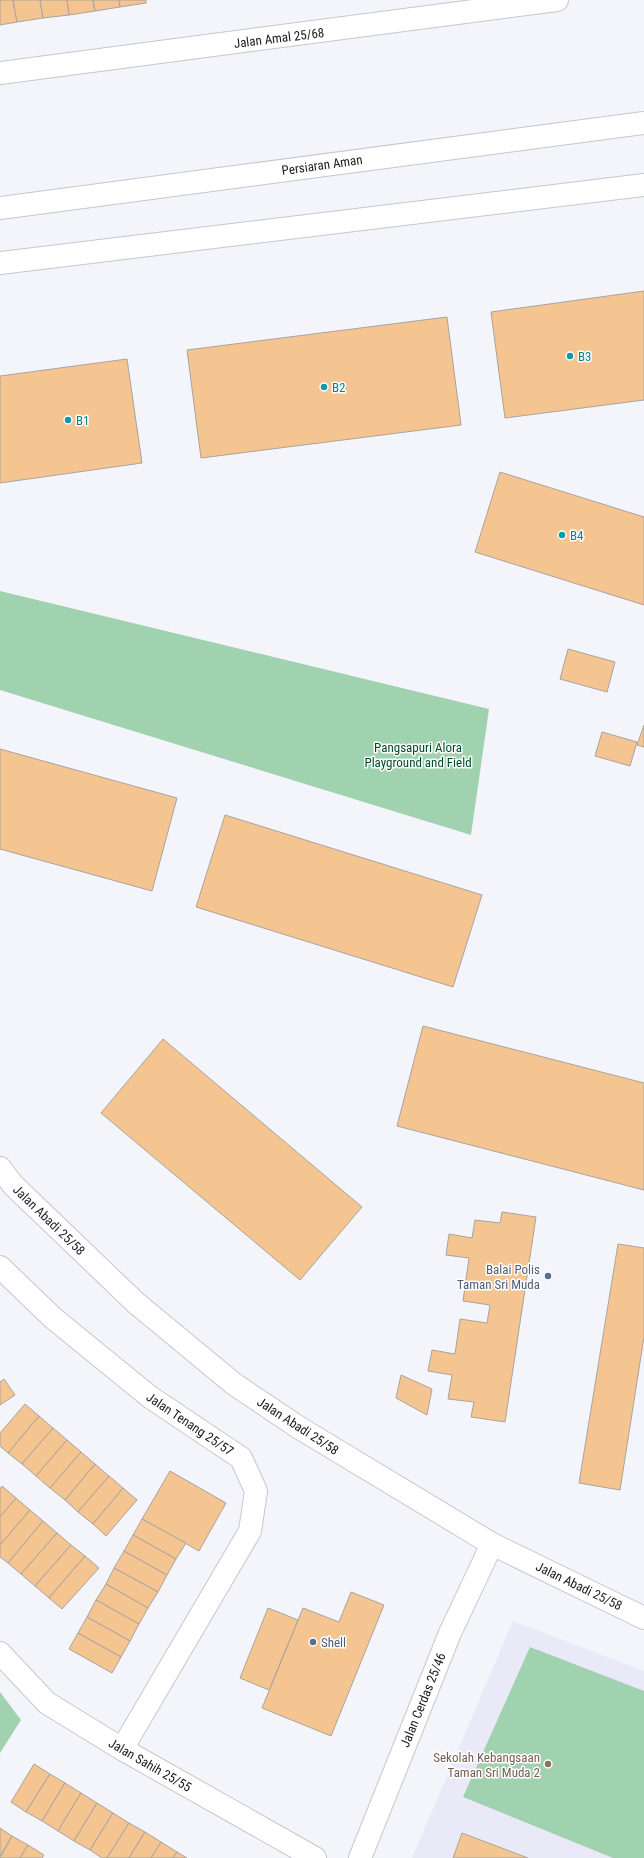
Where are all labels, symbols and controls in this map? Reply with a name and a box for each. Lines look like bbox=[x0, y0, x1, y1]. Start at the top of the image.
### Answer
street label: Jalan Amal 25/68 bbox=[233, 25, 325, 51]
street label: Persiaran Aman bbox=[281, 152, 363, 178]
place label: B3 bbox=[578, 349, 592, 364]
marker: B3 bbox=[565, 351, 575, 361]
place label: B2 bbox=[332, 380, 346, 395]
marker: B2 bbox=[319, 382, 329, 392]
place label: B1 bbox=[76, 413, 90, 428]
marker: B1 bbox=[63, 415, 73, 425]
place label: B4 bbox=[570, 528, 584, 543]
marker: B4 bbox=[557, 530, 567, 540]
park label: Pangsapuri Alora Playground and Field bbox=[364, 740, 472, 770]
street label: Jalan Abadi 25/58 bbox=[10, 1182, 88, 1258]
place label: Balai Polis Taman Sri Muda bbox=[457, 1262, 540, 1292]
marker: Balai Polis Taman Sri Muda bbox=[543, 1271, 553, 1281]
street label: Jalan Tenang 25/57 bbox=[144, 1389, 236, 1459]
street label: Jalan Abadi 25/58 bbox=[254, 1394, 342, 1458]
street label: Jalan Abadi 25/58 bbox=[533, 1559, 625, 1613]
place label: Shell bbox=[321, 1635, 346, 1650]
marker: Shell bbox=[308, 1637, 318, 1647]
street label: Jalan Cerdas 25/46 bbox=[397, 1651, 449, 1749]
street label: Jalan Sahih 25/55 bbox=[106, 1735, 194, 1795]
place label: Sekolah Kebangsaan Taman Sri Muda 2 bbox=[433, 1750, 540, 1780]
marker: Sekolah Kebangsaan Taman Sri Muda 2 bbox=[543, 1759, 553, 1769]

